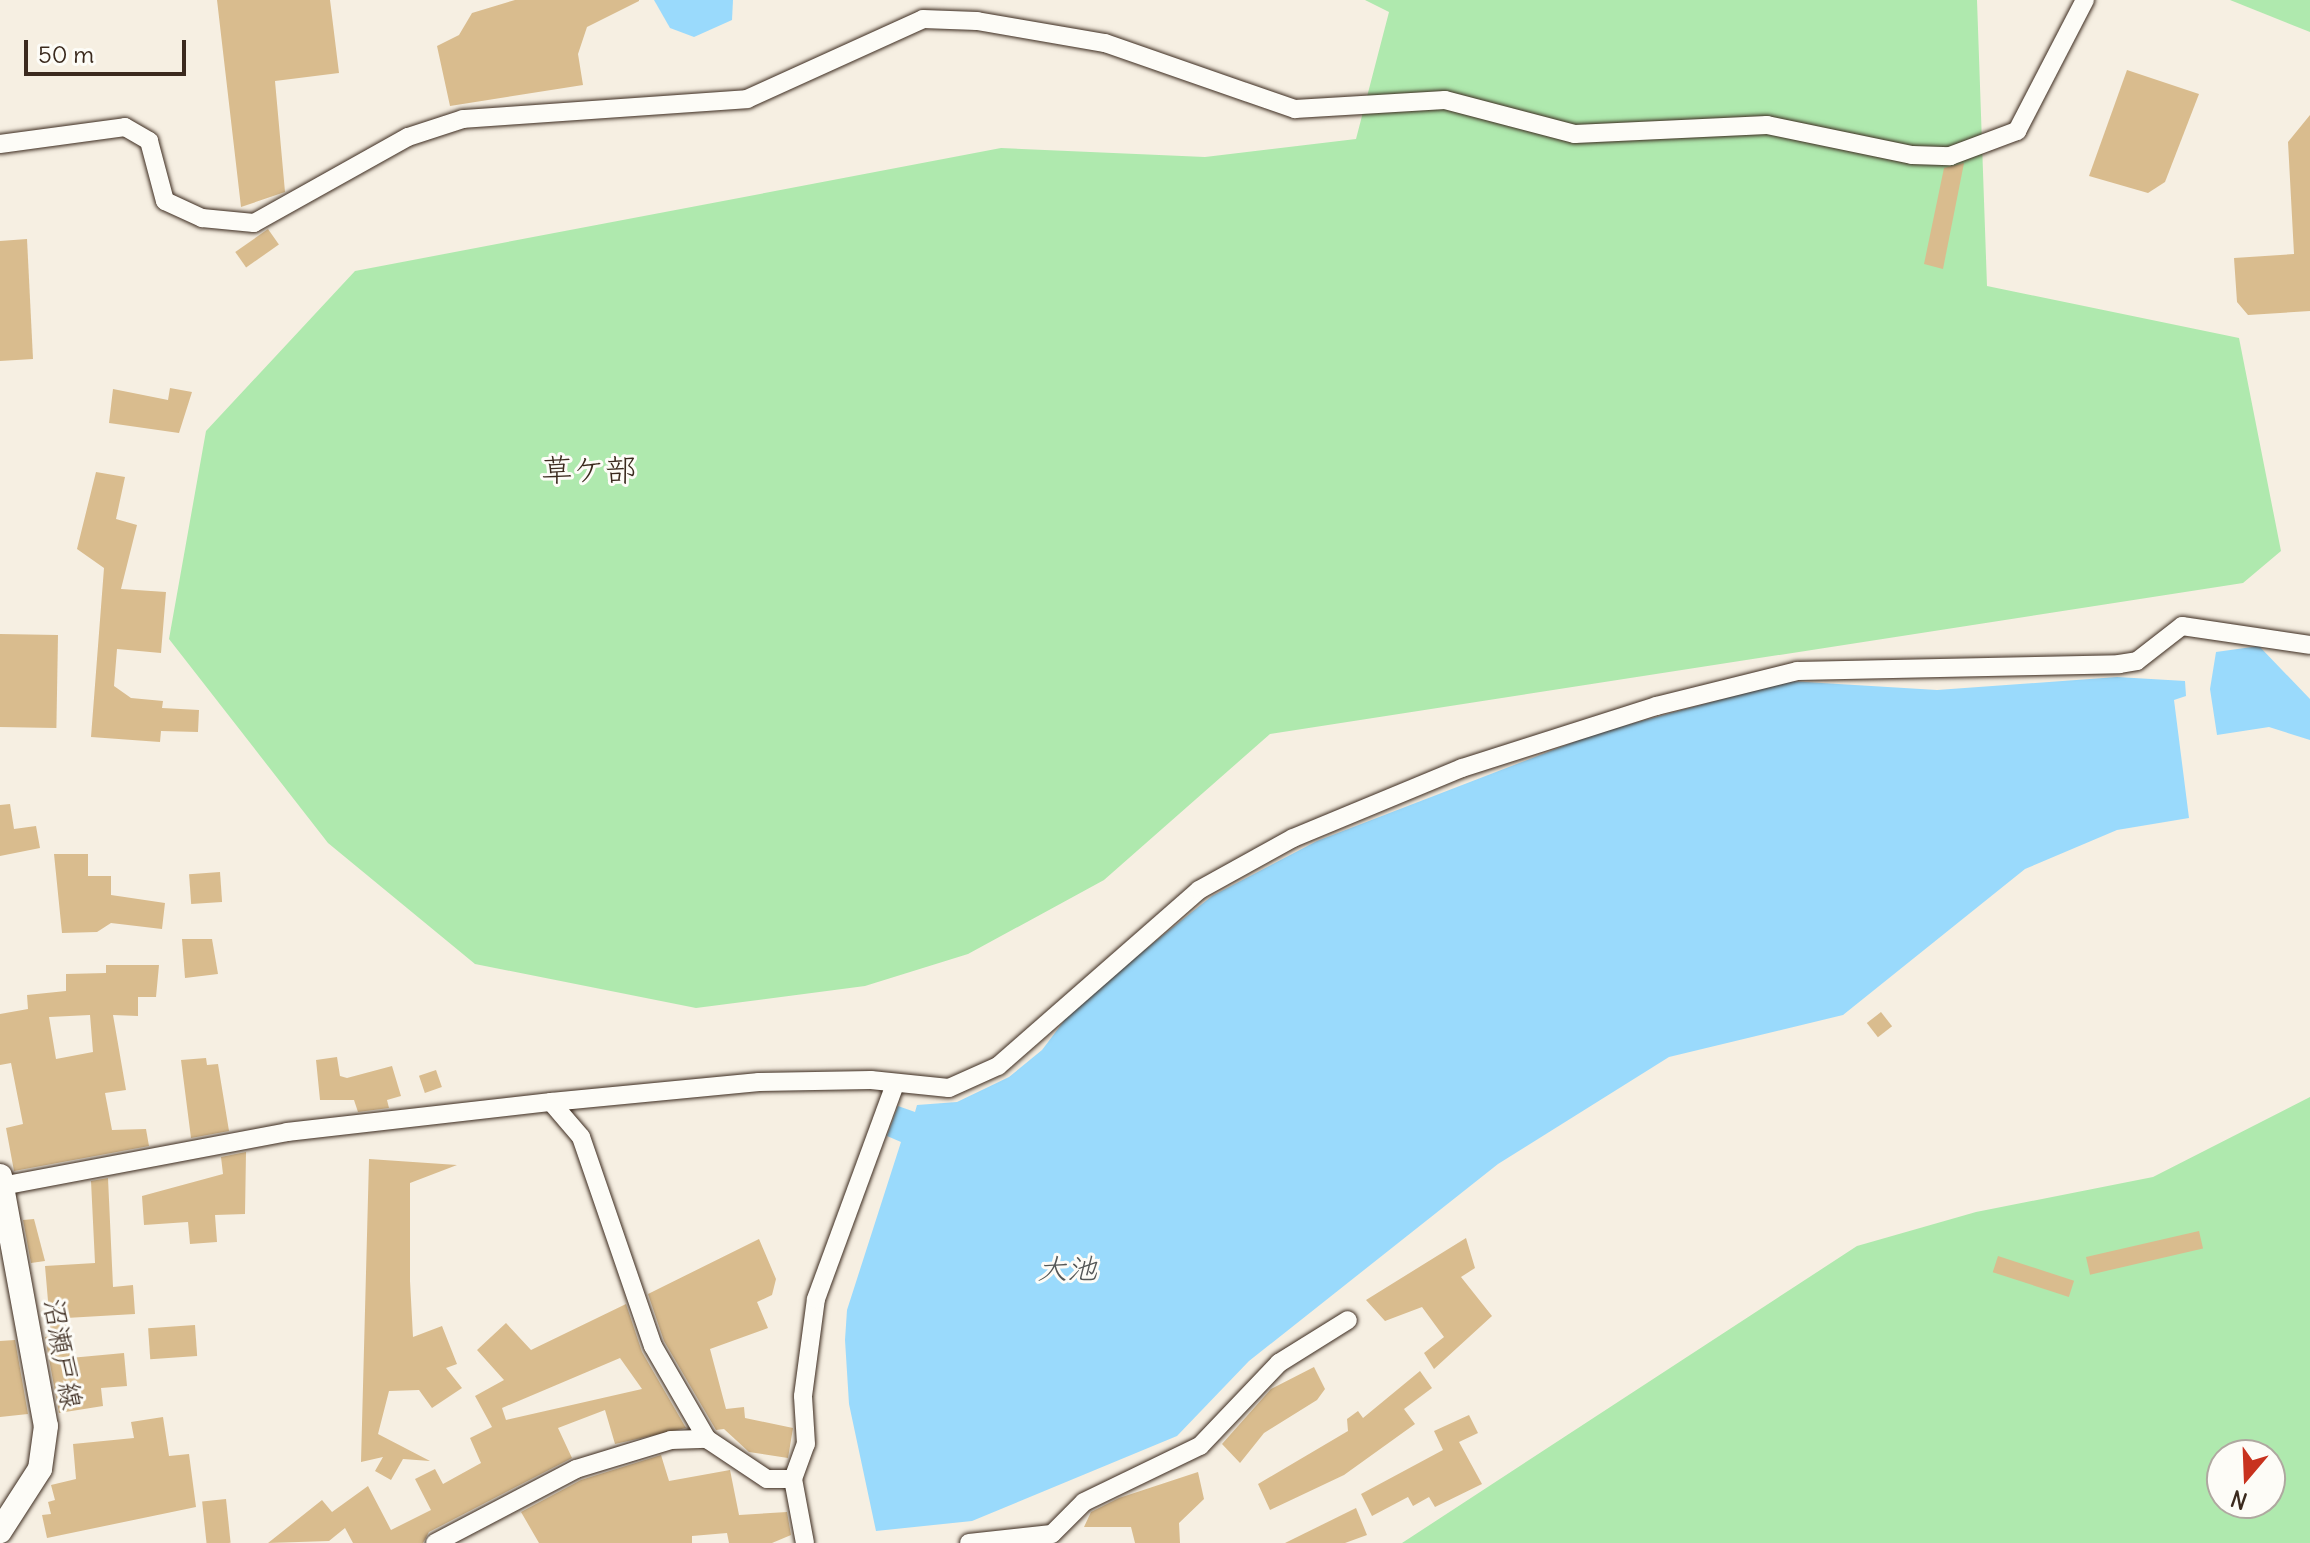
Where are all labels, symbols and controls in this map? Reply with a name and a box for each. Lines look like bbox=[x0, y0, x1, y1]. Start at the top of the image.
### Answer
scale bar bbox=[28, 24, 190, 74]
text: 50 m bbox=[38, 39, 94, 69]
district label: 草ケ部 bbox=[541, 451, 637, 489]
water label: 大池 bbox=[1037, 1250, 1097, 1286]
street label: 沼瀬戸線 bbox=[37, 1296, 89, 1412]
north arrow bbox=[2206, 1439, 2286, 1519]
text: N bbox=[2227, 1484, 2251, 1516]

